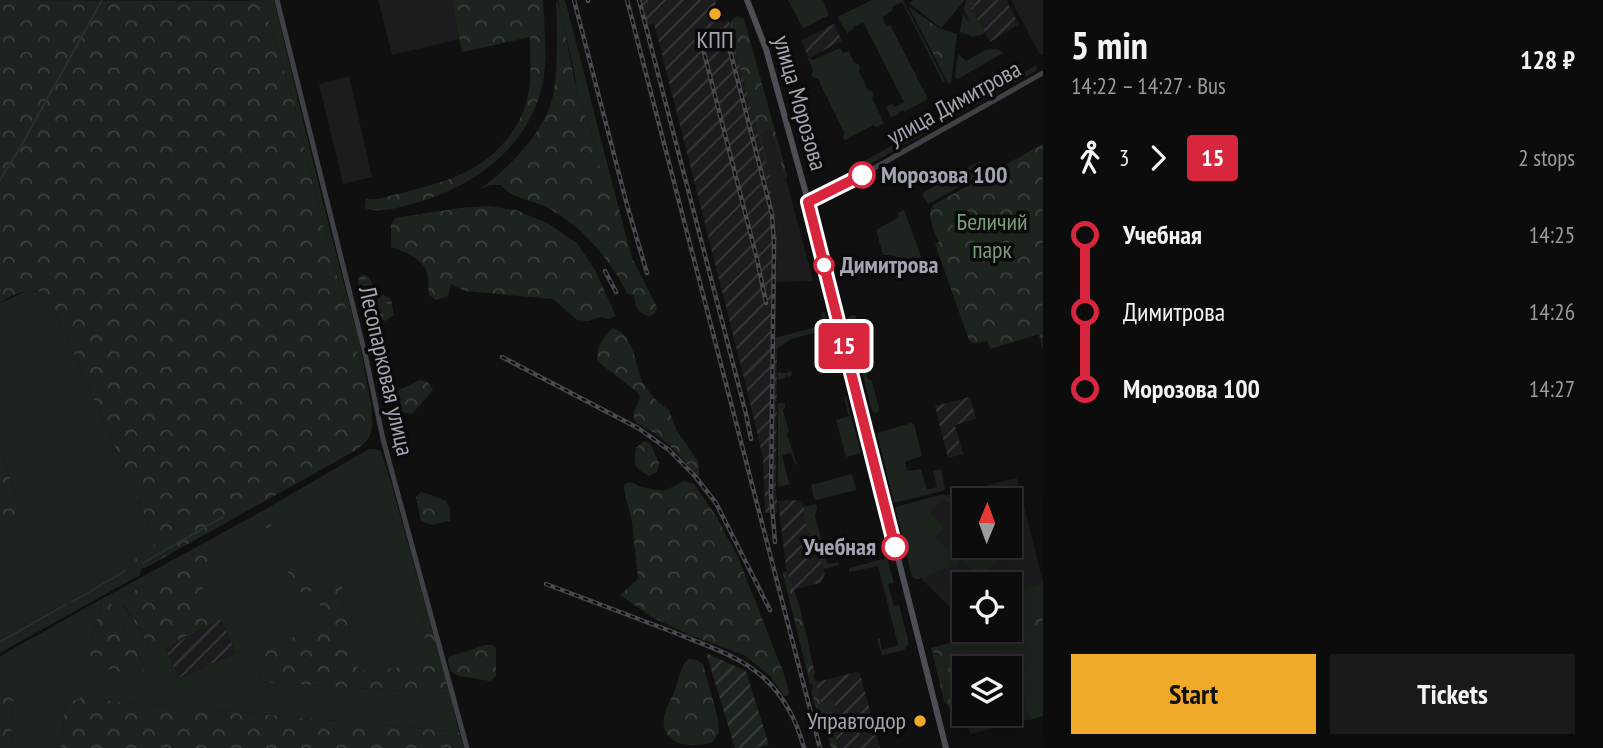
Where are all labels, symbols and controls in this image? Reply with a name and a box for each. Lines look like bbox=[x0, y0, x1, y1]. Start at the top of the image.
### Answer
marker: КПП bbox=[707, 6, 723, 22]
text: 5 min bbox=[1071, 20, 1148, 69]
place label: КПП bbox=[696, 24, 734, 55]
street label: улица Морозова bbox=[766, 32, 835, 174]
text: 128 ₽ bbox=[1520, 43, 1575, 76]
street label: улица Димитрова bbox=[881, 53, 1026, 152]
text: 14:22 – 14:27 · Bus bbox=[1071, 71, 1226, 100]
icon: walk bbox=[1071, 139, 1109, 177]
icon: forward bbox=[1139, 139, 1177, 177]
text: 15 bbox=[1201, 142, 1224, 173]
text: 3 bbox=[1119, 143, 1129, 172]
text: 2 stops bbox=[1518, 143, 1575, 172]
place label: Морозова 100 bbox=[881, 159, 1007, 190]
marker: Морозова 100 bbox=[849, 162, 875, 188]
park label: Беличий парк bbox=[956, 206, 1028, 265]
text: Учебная bbox=[1123, 218, 1202, 251]
text: 14:25 bbox=[1529, 220, 1575, 249]
place label: Димитрова bbox=[840, 249, 938, 280]
marker: Димитрова bbox=[814, 255, 834, 275]
street label: Лесопарковая улица bbox=[352, 282, 421, 459]
text: Димитрова bbox=[1123, 295, 1225, 328]
text: 14:26 bbox=[1529, 297, 1575, 326]
line badge: 15 bbox=[812, 323, 876, 369]
text: 15 bbox=[833, 330, 855, 361]
text: Морозова 100 bbox=[1123, 372, 1260, 405]
text: 14:27 bbox=[1529, 374, 1575, 403]
north arrow bbox=[952, 488, 1022, 558]
map controls bbox=[952, 488, 1022, 726]
place label: Учебная bbox=[802, 531, 876, 562]
marker: Учебная bbox=[882, 534, 908, 560]
button: locate bbox=[952, 572, 1022, 642]
button: Start bbox=[1071, 654, 1316, 734]
button: Tickets bbox=[1330, 654, 1575, 734]
button: layers bbox=[952, 656, 1022, 726]
place label: Управтодор bbox=[807, 705, 906, 736]
marker: Управтодор bbox=[912, 713, 928, 729]

